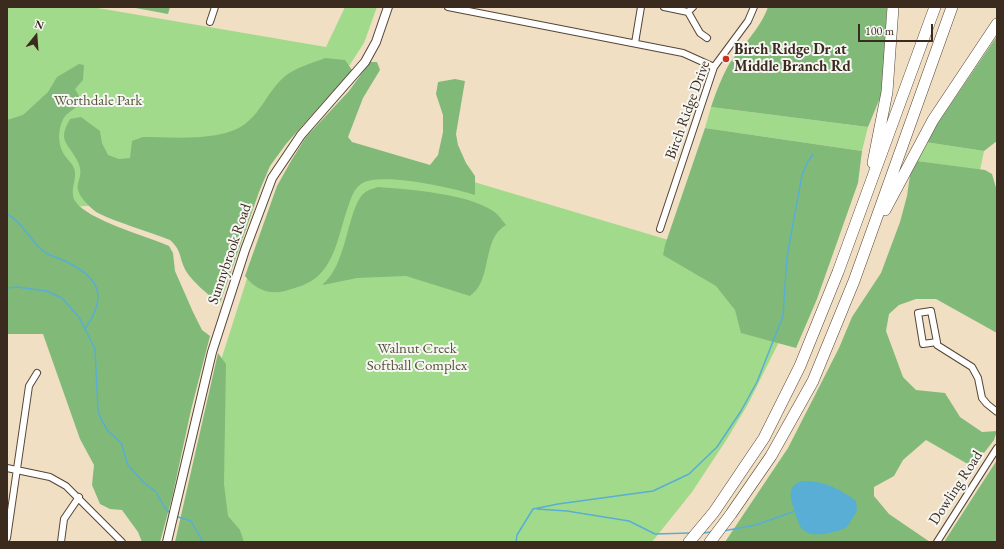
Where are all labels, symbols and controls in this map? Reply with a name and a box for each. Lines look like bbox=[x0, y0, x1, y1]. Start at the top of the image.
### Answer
north arrow bbox=[16, 16, 56, 56]
scale bar bbox=[860, 16, 935, 42]
text: N bbox=[33, 17, 46, 33]
text: 100 m bbox=[865, 23, 894, 39]
place label: Birch Ridge Dr at Middle Branch Rd bbox=[734, 41, 851, 76]
marker: Birch Ridge Dr at Middle Branch Rd bbox=[721, 54, 731, 64]
street label: Birch Ridge Drive bbox=[662, 58, 714, 162]
park label: Worthdale Park bbox=[54, 92, 142, 110]
street label: Sunnybrook Road bbox=[204, 201, 256, 307]
park label: Walnut Creek Softball Complex bbox=[367, 340, 467, 375]
street label: Dowling Road bbox=[925, 447, 987, 529]

